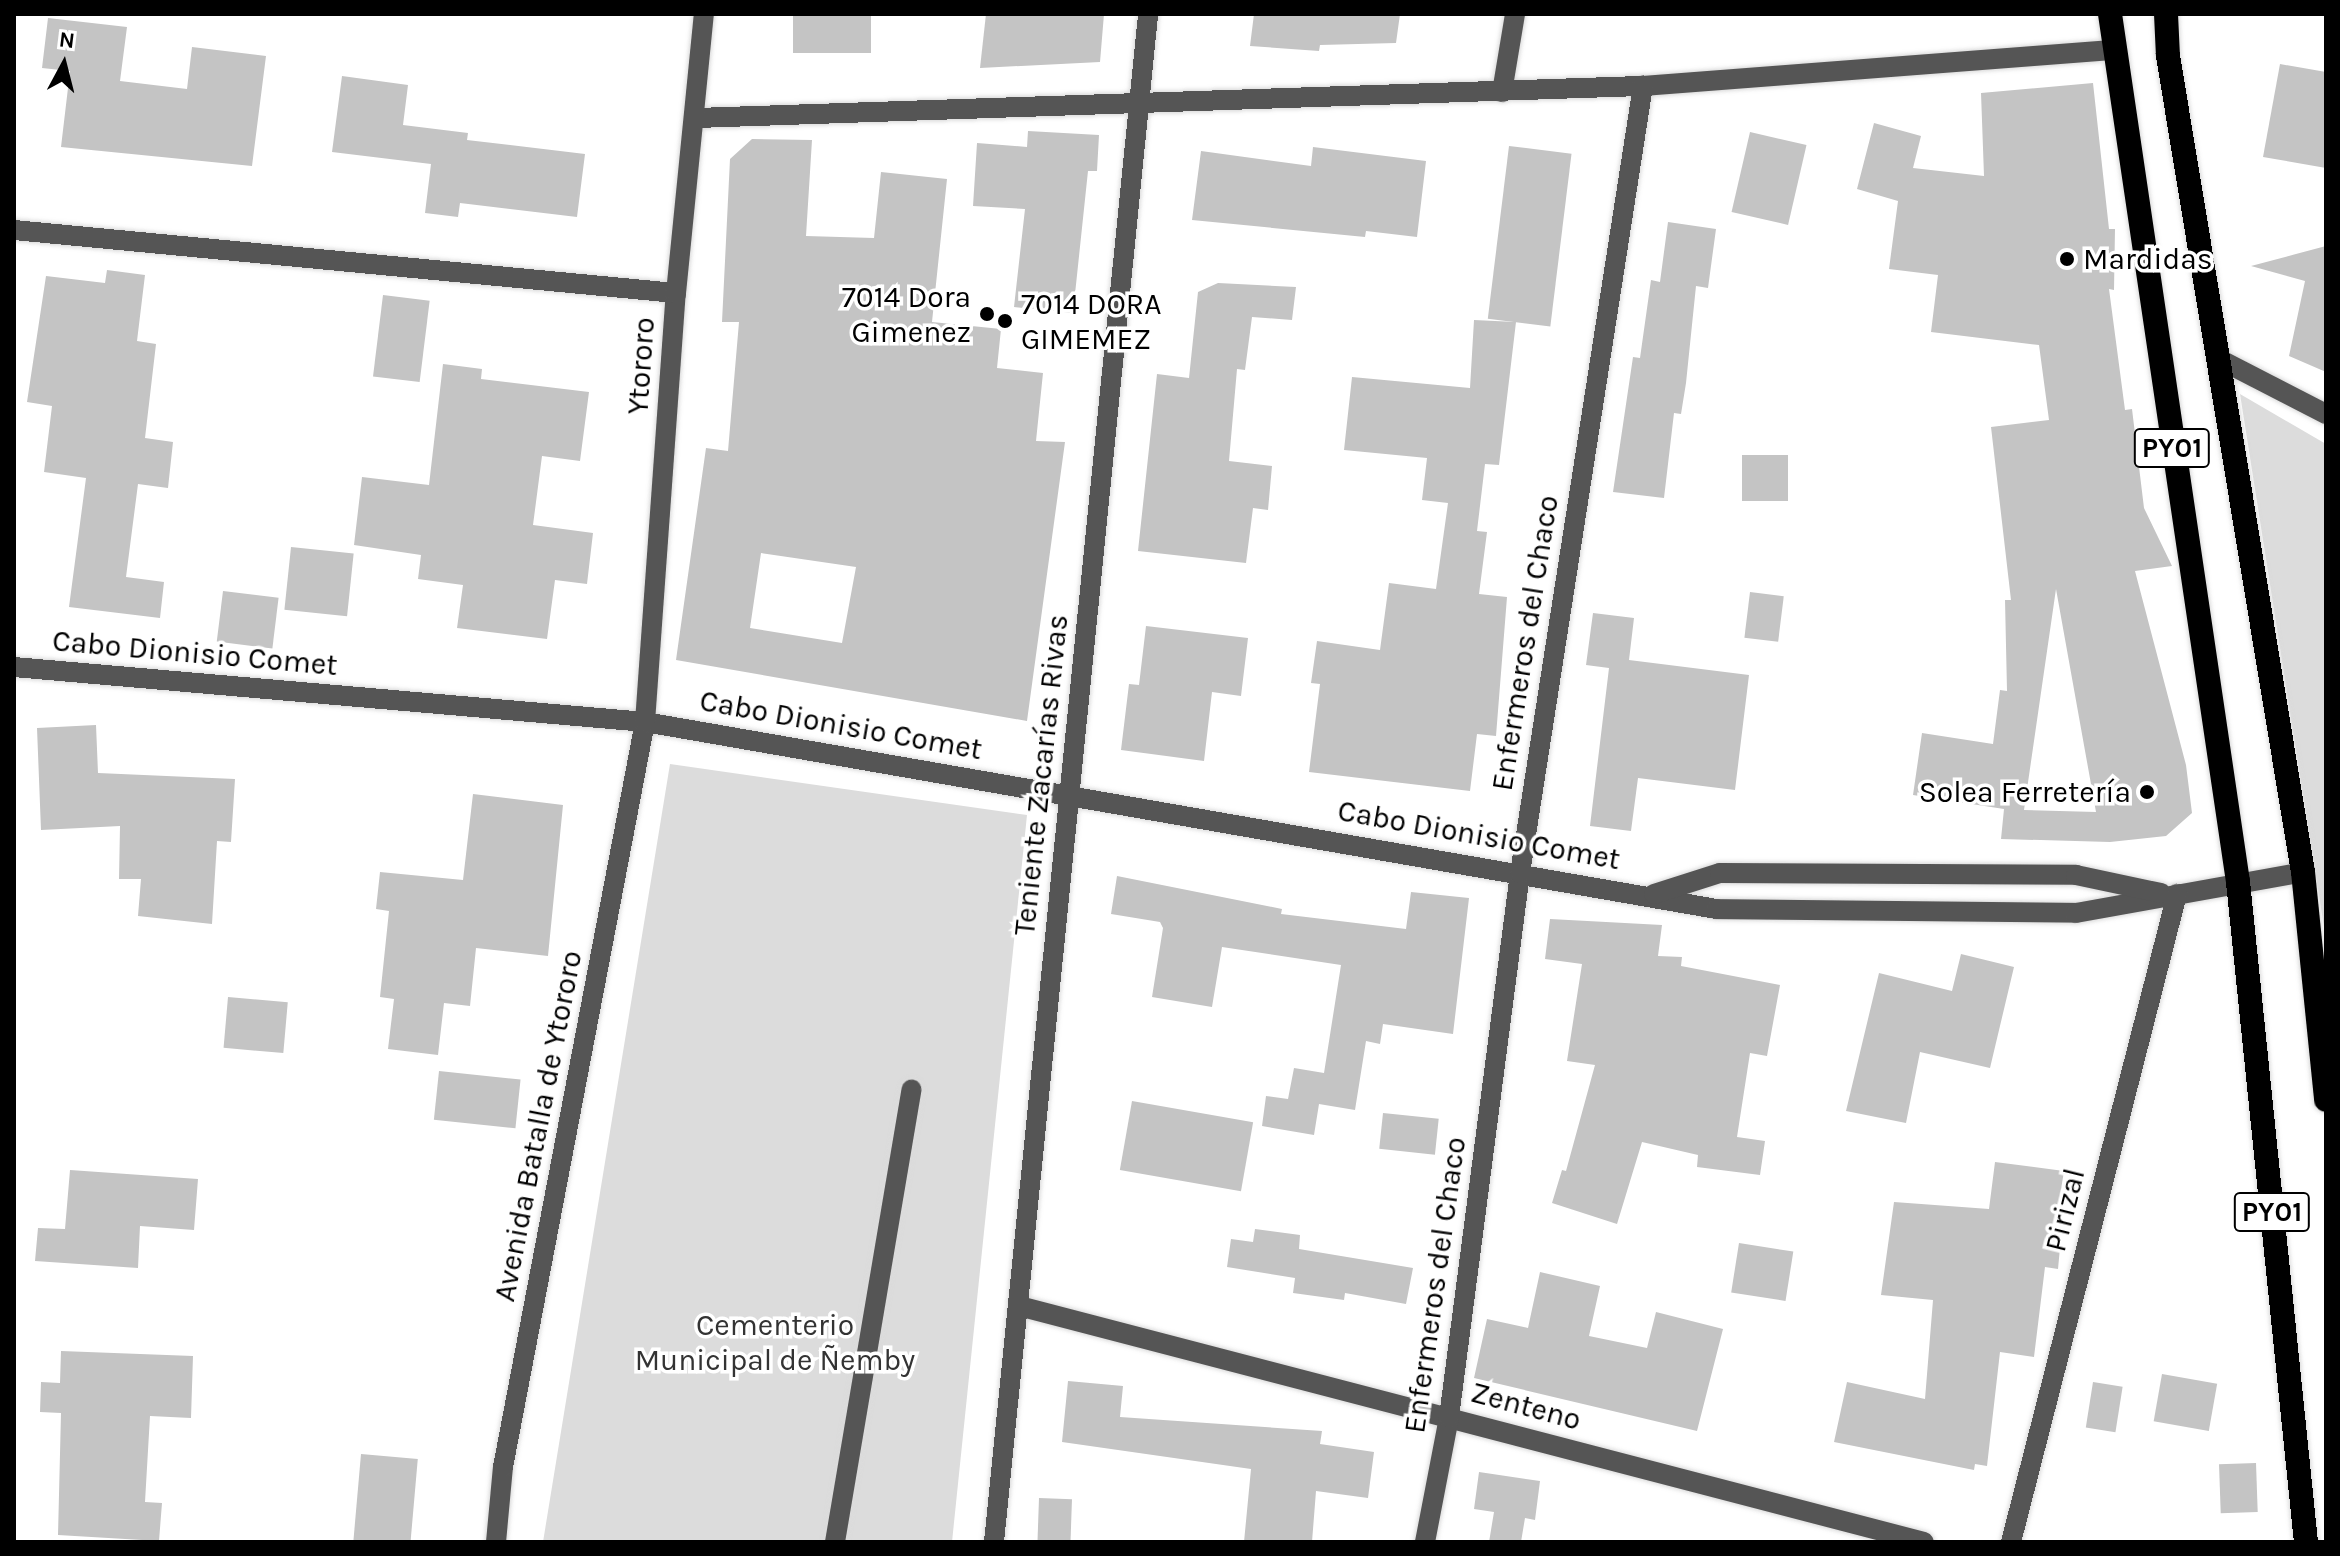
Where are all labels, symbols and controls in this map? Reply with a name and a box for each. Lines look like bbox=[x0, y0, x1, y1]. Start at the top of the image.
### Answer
north arrow bbox=[24, 24, 104, 104]
text: N bbox=[58, 26, 76, 54]
place label: Mardidas bbox=[2083, 241, 2213, 277]
marker: Mardidas bbox=[2058, 250, 2076, 268]
place label: 7014 Dora Gimenez bbox=[842, 279, 971, 350]
place label: 7014 DORA GIMEMEZ bbox=[1021, 286, 1161, 356]
marker: 7014 Dora Gimenez bbox=[978, 305, 996, 323]
marker: 7014 DORA GIMEMEZ bbox=[996, 312, 1014, 330]
street label: Ytororo bbox=[620, 316, 662, 416]
road number: PY01 bbox=[2132, 424, 2212, 472]
street label: Enfermeros del Chaco bbox=[1484, 493, 1566, 793]
street label: Teniente Zacarías Rivas bbox=[1006, 613, 1076, 937]
street label: Cabo Dionisio Comet bbox=[51, 623, 339, 683]
street label: Cabo Dionisio Comet bbox=[697, 682, 985, 768]
place label: Solea Ferretería bbox=[1919, 774, 2131, 810]
marker: Solea Ferretería bbox=[2138, 783, 2156, 801]
street label: Cabo Dionisio Comet bbox=[1335, 792, 1623, 878]
street label: Avenida Batalla de Ytororo bbox=[486, 947, 590, 1305]
street label: Enfermeros del Chaco bbox=[1396, 1135, 1474, 1435]
street label: Pirizal bbox=[2037, 1165, 2093, 1255]
road number: PY01 bbox=[2232, 1188, 2312, 1236]
park label: Cementerio Municipal de Ñemby bbox=[635, 1307, 915, 1378]
street label: Zenteno bbox=[1467, 1374, 1585, 1438]

